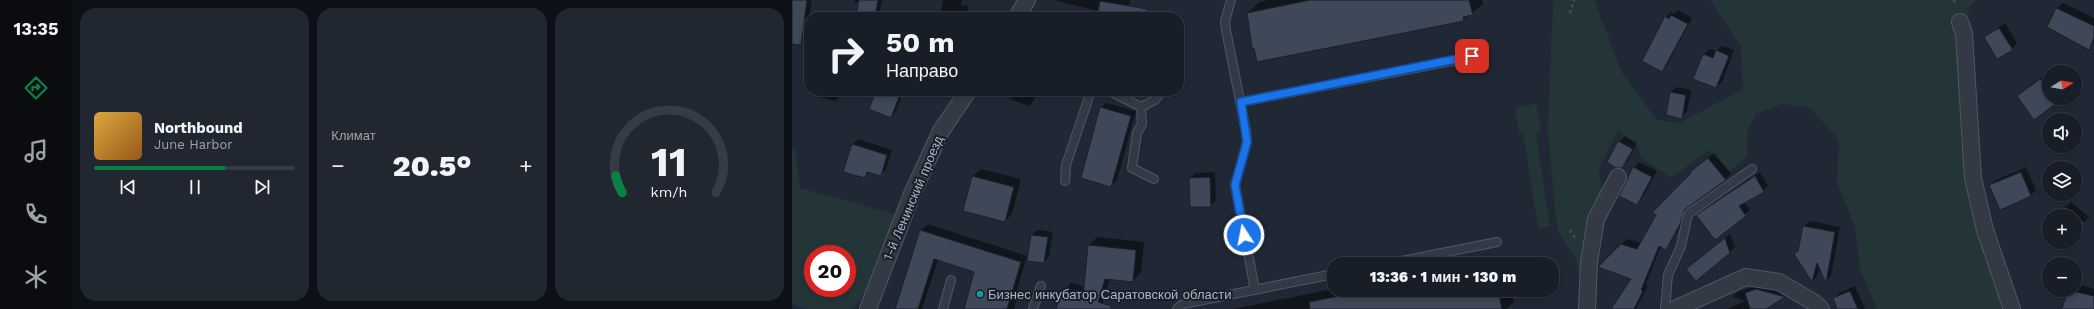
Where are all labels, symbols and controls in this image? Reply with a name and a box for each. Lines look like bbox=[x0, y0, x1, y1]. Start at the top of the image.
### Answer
text: 13:35 bbox=[13, 18, 59, 39]
text: 50 m bbox=[886, 26, 955, 59]
icon: right bbox=[820, 28, 872, 80]
pin bbox=[1455, 39, 1489, 73]
icon: arrive bbox=[1461, 45, 1483, 67]
text: Направо bbox=[886, 60, 958, 81]
north arrow bbox=[2042, 65, 2082, 105]
map controls bbox=[2042, 65, 2082, 297]
icon: directions bbox=[22, 74, 50, 102]
button: sound bbox=[2042, 113, 2082, 153]
text: Northbound bbox=[154, 119, 243, 137]
text: Климат bbox=[331, 128, 376, 143]
street label: 1-й Ленинский проезд bbox=[880, 133, 946, 262]
text: 11 bbox=[651, 136, 687, 185]
icon: music bbox=[22, 137, 50, 165]
text: June Harbor bbox=[154, 137, 233, 152]
text: 20.5° bbox=[392, 148, 472, 183]
text: − bbox=[331, 153, 345, 178]
text: + bbox=[519, 153, 533, 178]
button: layers bbox=[2042, 161, 2082, 201]
icon: previous bbox=[117, 176, 139, 198]
icon: pause bbox=[184, 176, 206, 198]
icon: next bbox=[251, 176, 273, 198]
text: km/h bbox=[651, 183, 688, 199]
icon: phone bbox=[22, 200, 50, 228]
button: + bbox=[2042, 209, 2082, 249]
position arrow bbox=[1223, 214, 1265, 256]
speed limit sign: 20 bbox=[804, 245, 856, 297]
button: − bbox=[2042, 257, 2082, 297]
icon: climate bbox=[22, 263, 50, 291]
text: 13:36 · 1 мин · 130 m bbox=[1370, 268, 1516, 286]
place label: Бизнес инкубатор Саратовской области bbox=[988, 287, 1231, 302]
marker: Бизнес инкубатор Саратовской области bbox=[975, 289, 985, 299]

